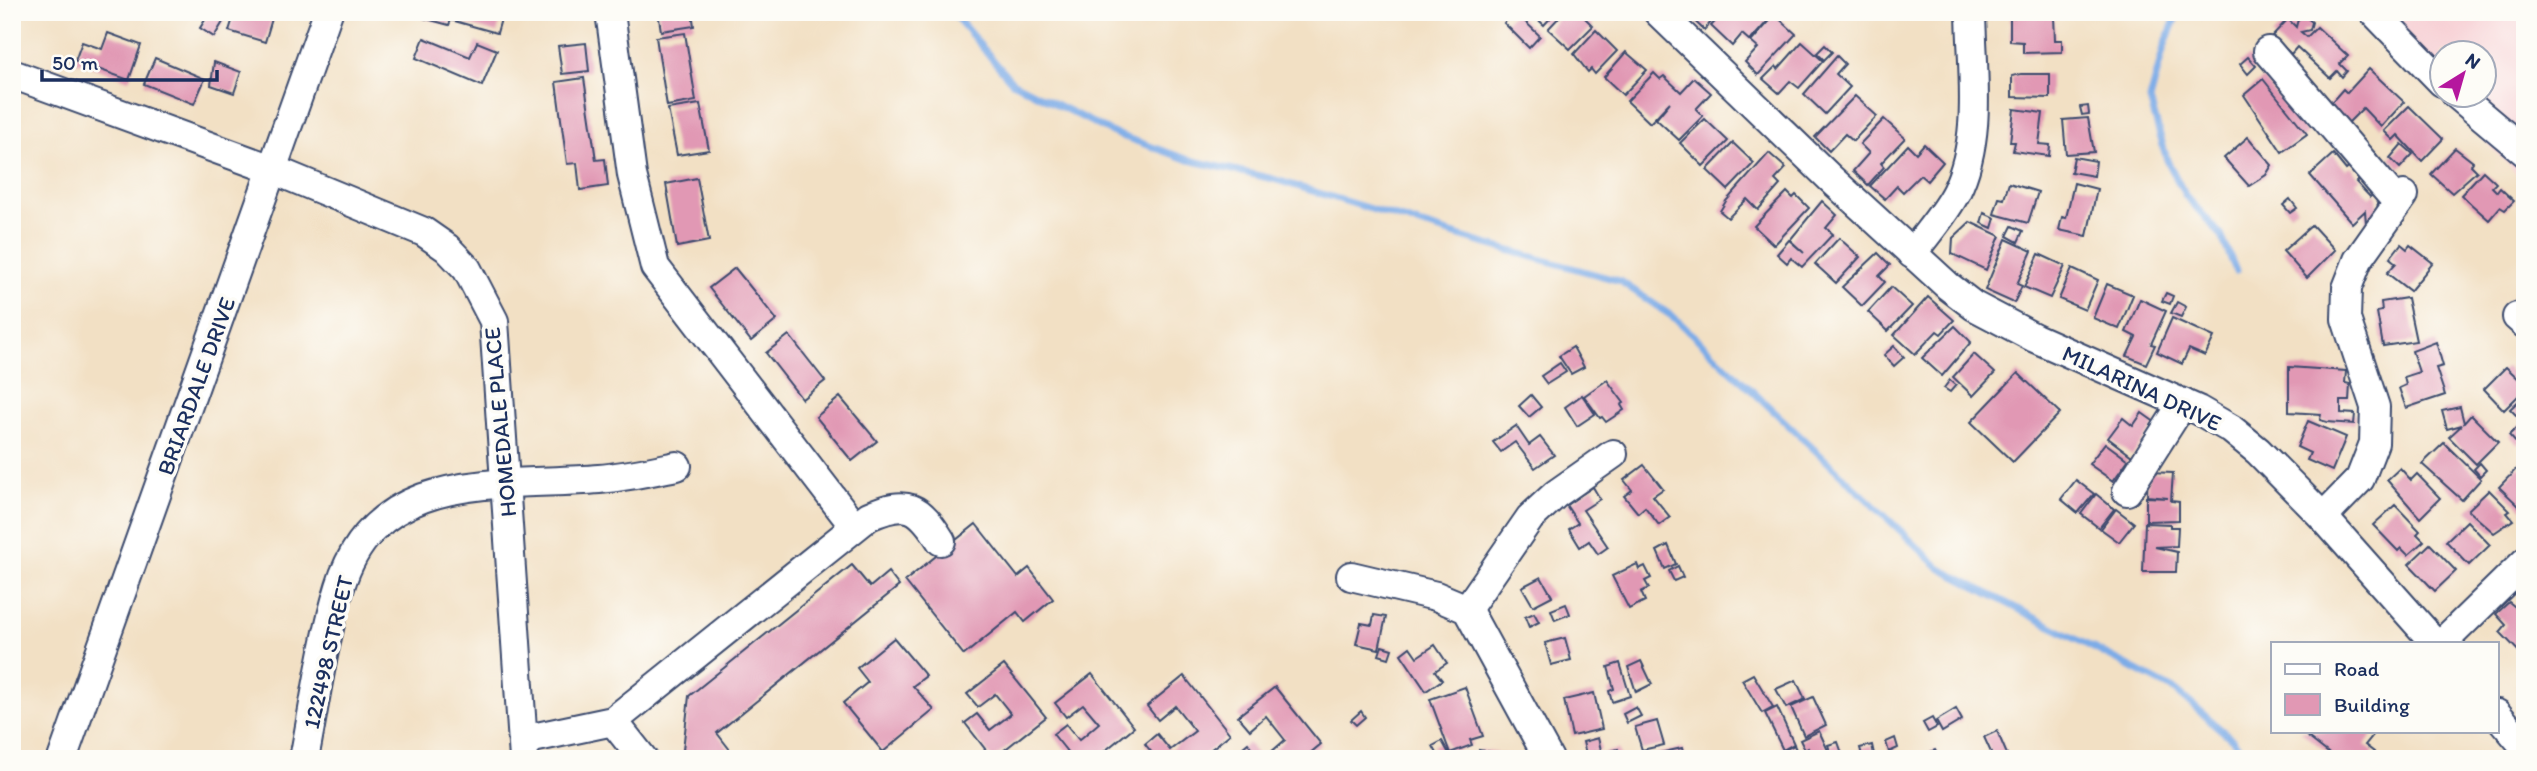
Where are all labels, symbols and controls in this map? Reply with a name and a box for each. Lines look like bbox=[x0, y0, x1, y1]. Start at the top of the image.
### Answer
scale bar bbox=[42, 38, 217, 82]
north arrow bbox=[2428, 38, 2498, 108]
text: N bbox=[2461, 48, 2485, 74]
text: 50 m bbox=[52, 50, 99, 75]
street label: BRIARDALE DRIVE bbox=[151, 293, 241, 479]
street label: HOMEDALE PLACE bbox=[478, 326, 522, 518]
street label: MILARINA DRIVE bbox=[2058, 339, 2226, 437]
street label: 122498 STREET bbox=[297, 572, 359, 732]
legend bbox=[2271, 642, 2498, 732]
text: Road bbox=[2334, 656, 2380, 681]
text: Building bbox=[2334, 692, 2410, 717]

